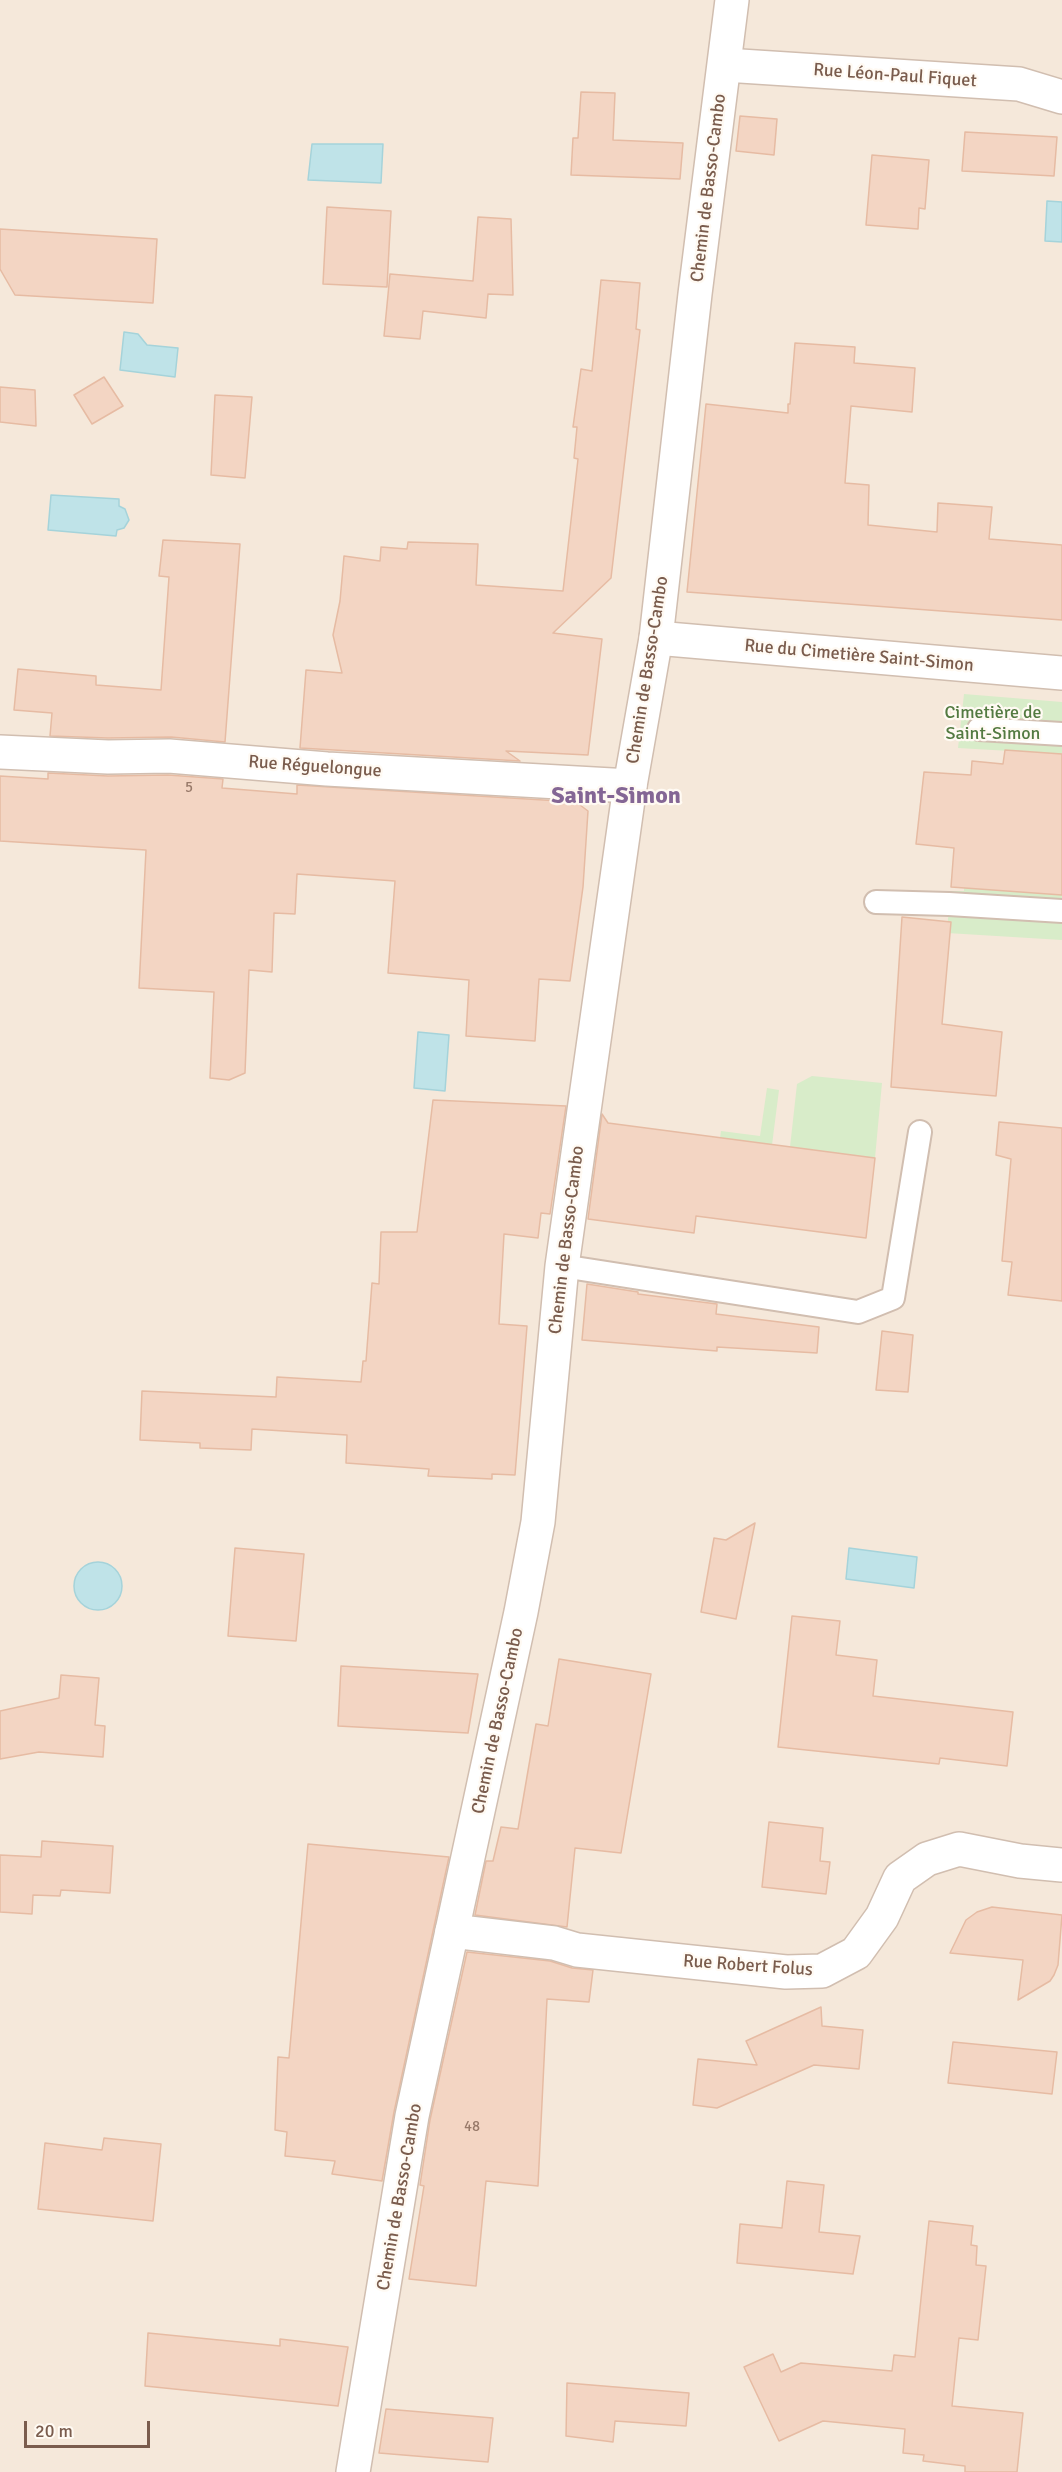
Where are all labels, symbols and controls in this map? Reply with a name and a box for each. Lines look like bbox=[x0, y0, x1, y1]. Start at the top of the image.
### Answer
street label: Rue Léon-Paul Fiquet bbox=[813, 60, 977, 92]
street label: Chemin de Basso-Cambo bbox=[687, 93, 731, 283]
street label: Chemin de Basso-Cambo bbox=[622, 575, 674, 765]
street label: Rue du Cimetière Saint-Simon bbox=[743, 635, 975, 677]
park label: Cimetière de Saint-Simon bbox=[944, 702, 1042, 744]
street label: Rue Réguelongue bbox=[248, 752, 382, 782]
house number: 5 bbox=[185, 779, 193, 797]
district label: Saint-Simon bbox=[551, 783, 681, 811]
street label: Chemin de Basso-Cambo bbox=[545, 1145, 589, 1335]
street label: Chemin de Basso-Cambo bbox=[468, 1626, 528, 1816]
street label: Rue Robert Folus bbox=[682, 1951, 814, 1981]
street label: Chemin de Basso-Cambo bbox=[373, 2102, 427, 2292]
house number: 48 bbox=[464, 2118, 480, 2136]
scale bar bbox=[27, 2409, 153, 2447]
text: 20 m bbox=[35, 2420, 73, 2442]

